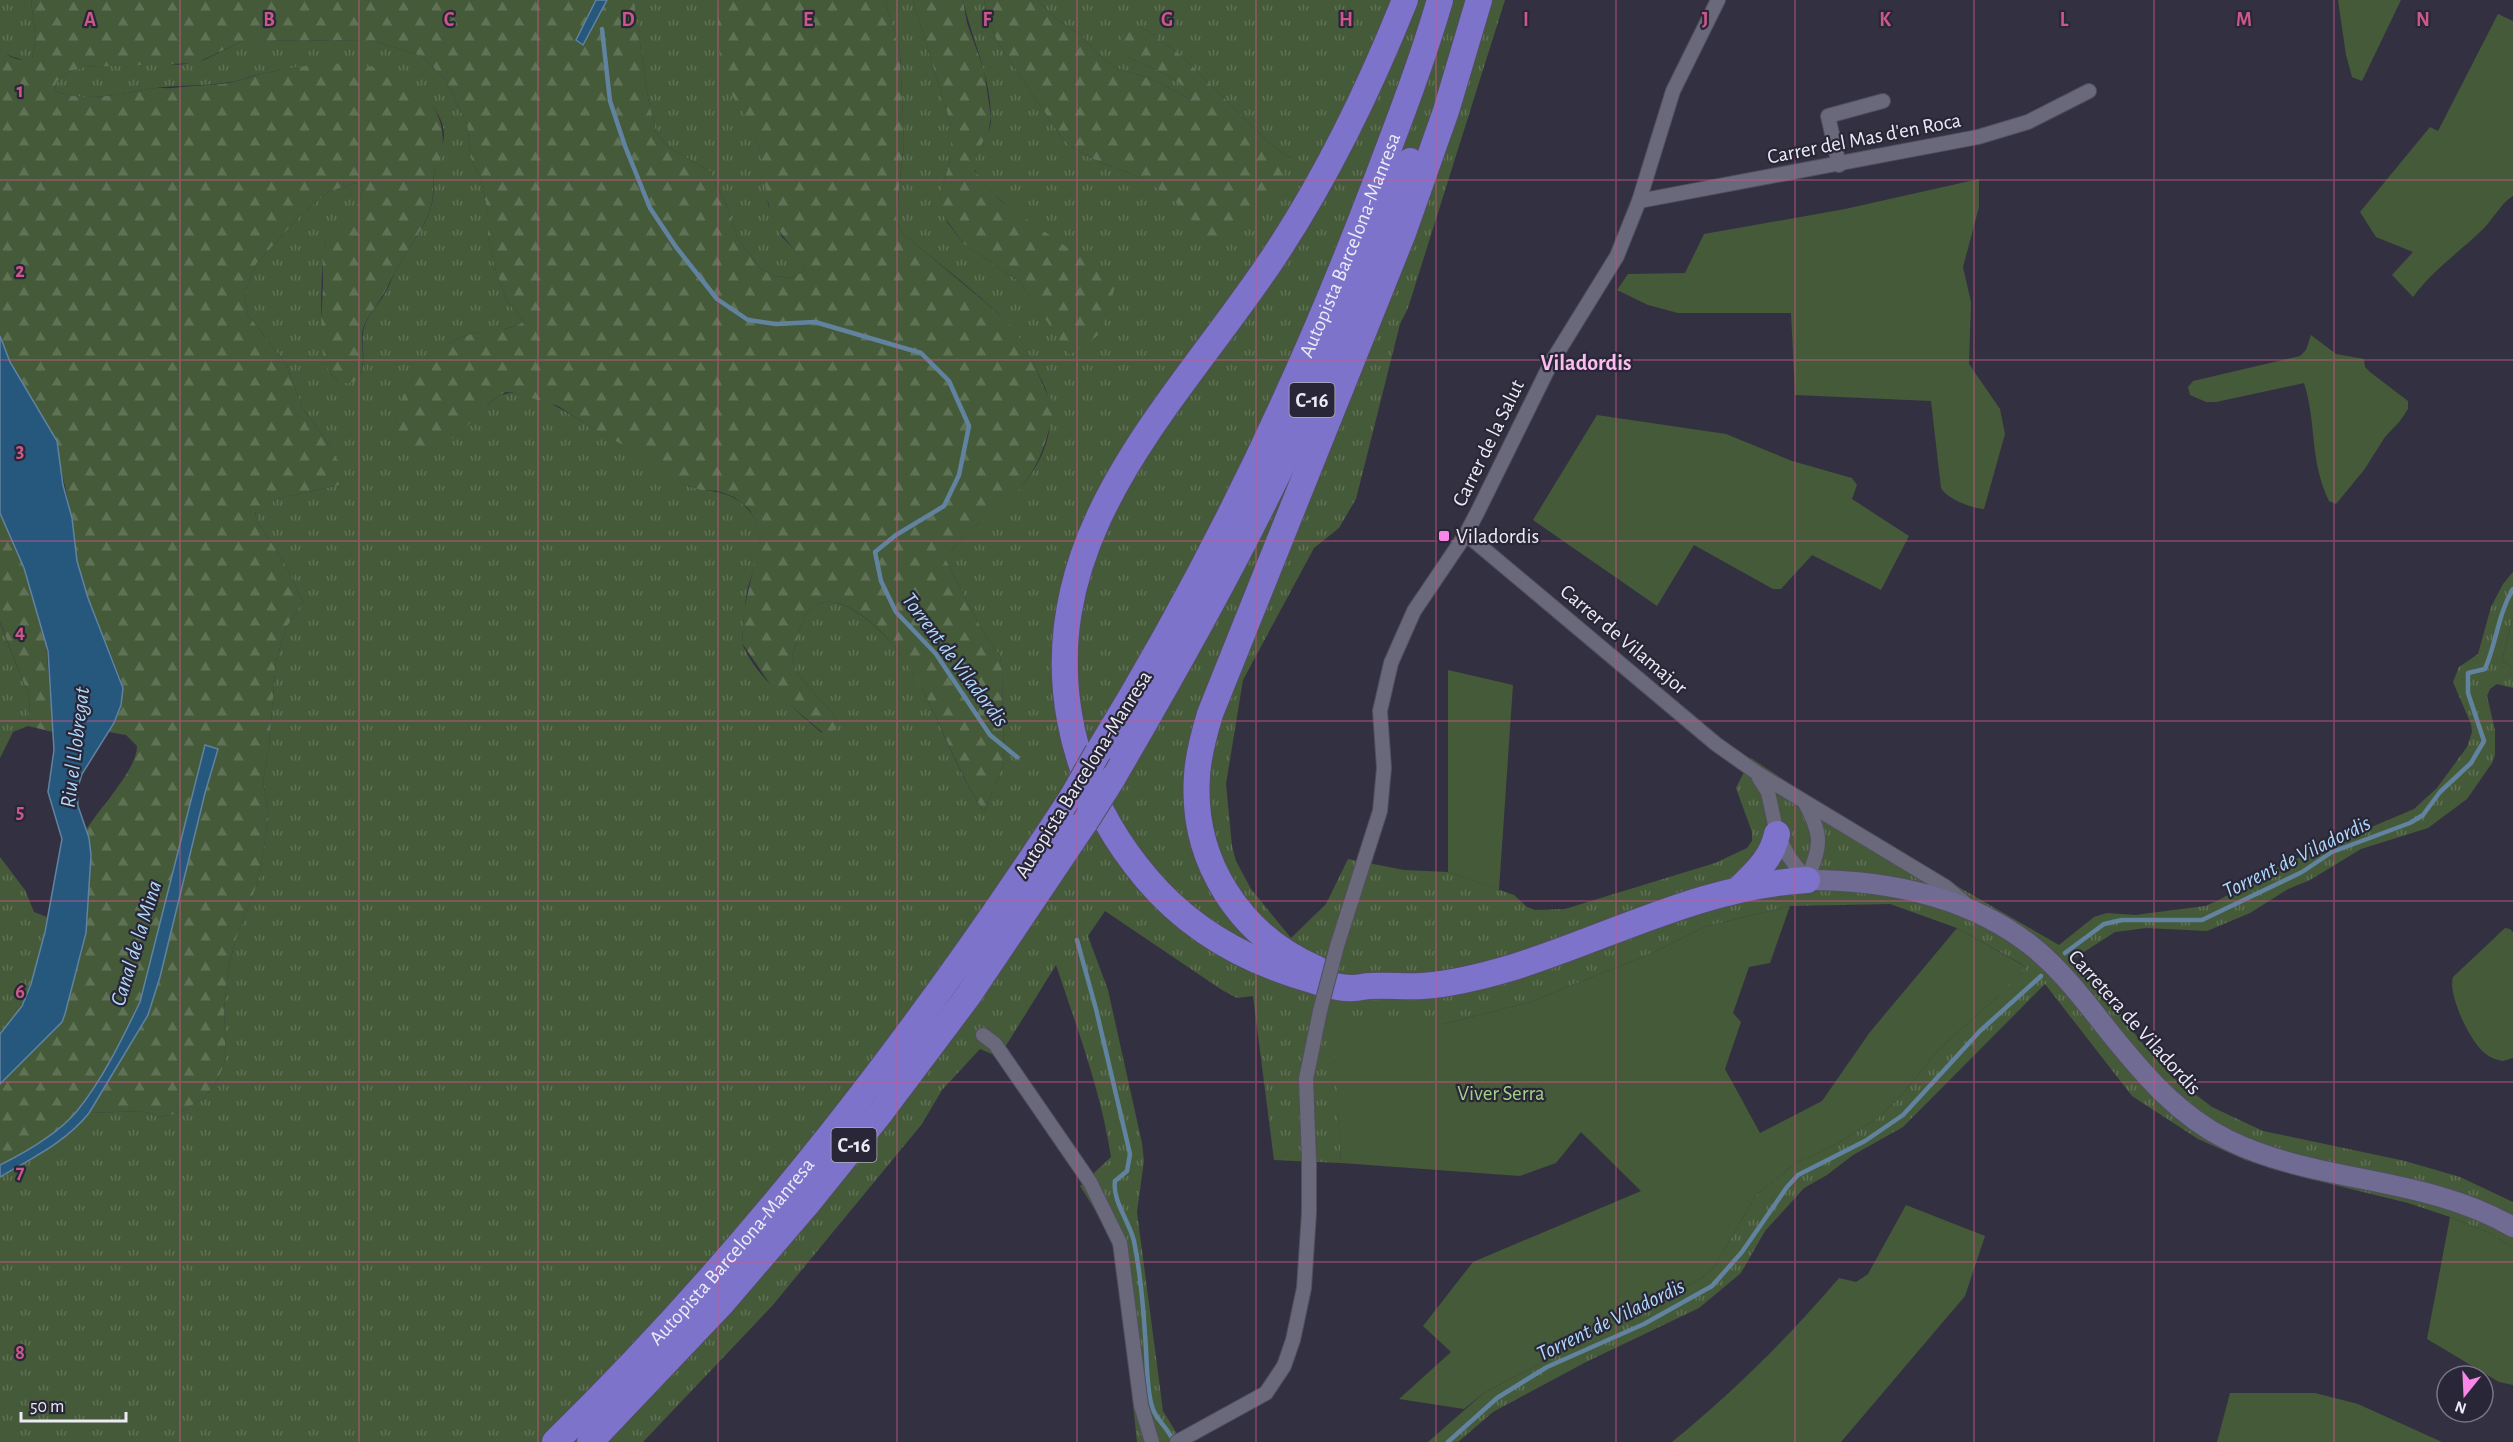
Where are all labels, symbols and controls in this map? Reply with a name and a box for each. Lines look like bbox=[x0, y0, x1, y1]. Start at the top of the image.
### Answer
text: A bbox=[84, 10, 96, 30]
text: B bbox=[263, 10, 275, 30]
text: C bbox=[444, 10, 455, 30]
text: D bbox=[621, 10, 635, 30]
text: E bbox=[803, 10, 813, 30]
text: F bbox=[982, 10, 992, 30]
text: G bbox=[1161, 10, 1173, 30]
text: H bbox=[1339, 10, 1353, 30]
text: I bbox=[1523, 10, 1529, 30]
text: J bbox=[1702, 10, 1708, 30]
text: K bbox=[1879, 10, 1891, 30]
text: L bbox=[2060, 10, 2069, 30]
text: M bbox=[2236, 10, 2252, 30]
text: N bbox=[2416, 10, 2430, 30]
text: 1 bbox=[16, 81, 24, 101]
street label: Carrer del Mas d'en Roca bbox=[1766, 109, 1963, 168]
street label: Autopista Barcelona-Manresa bbox=[1296, 130, 1405, 361]
text: 2 bbox=[15, 261, 25, 281]
district label: Viladordis bbox=[1541, 352, 1631, 374]
street label: Carrer de la Salut bbox=[1449, 376, 1528, 510]
road number: C-16 bbox=[1290, 383, 1334, 417]
text: 3 bbox=[16, 441, 24, 461]
place label: Viladordis bbox=[1456, 526, 1539, 547]
marker: Viladordis bbox=[1437, 529, 1451, 543]
street label: Carrer de Vilamajor bbox=[1556, 580, 1691, 698]
water label: Torrent de Viladordis bbox=[898, 588, 1013, 731]
text: 4 bbox=[15, 622, 25, 642]
street label: Autopista Barcelona-Manresa bbox=[1011, 667, 1156, 882]
water label: Riu el Llobregat bbox=[57, 684, 93, 809]
text: 5 bbox=[16, 802, 24, 822]
water label: Torrent de Viladordis bbox=[2219, 812, 2374, 902]
water label: Canal de la Mina bbox=[106, 878, 165, 1009]
street label: Carretera de Viladordis bbox=[2064, 946, 2205, 1099]
text: 6 bbox=[15, 982, 25, 1002]
park label: Viver Serra bbox=[1457, 1083, 1545, 1104]
road number: C-16 bbox=[832, 1128, 876, 1162]
street label: Autopista Barcelona-Manresa bbox=[645, 1154, 819, 1349]
text: 7 bbox=[16, 1162, 25, 1182]
water label: Torrent de Viladordis bbox=[1533, 1275, 1688, 1365]
text: 8 bbox=[15, 1343, 25, 1363]
north arrow bbox=[2435, 1364, 2495, 1424]
scale bar bbox=[21, 1385, 126, 1423]
text: 50 m bbox=[30, 1398, 64, 1416]
text: N bbox=[2453, 1398, 2468, 1417]

